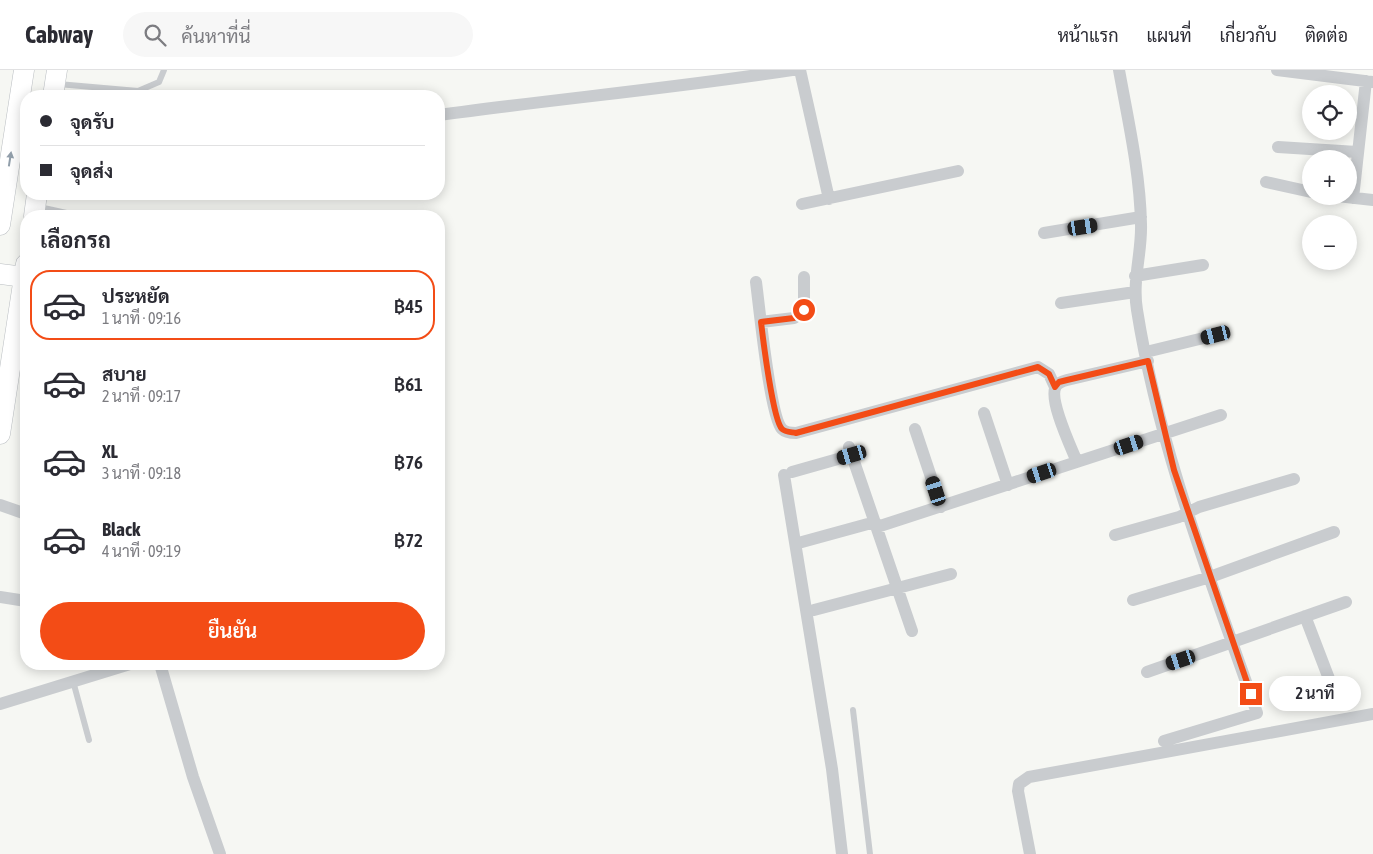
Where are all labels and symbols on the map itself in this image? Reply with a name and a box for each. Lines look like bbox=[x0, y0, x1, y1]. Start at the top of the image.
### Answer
one-way arrow bbox=[7, 151, 15, 167]
car bbox=[1067, 217, 1098, 237]
route start bbox=[793, 299, 815, 321]
car bbox=[1199, 324, 1232, 346]
car bbox=[1112, 433, 1145, 457]
car bbox=[835, 444, 868, 466]
car bbox=[1025, 461, 1058, 485]
car bbox=[924, 474, 947, 508]
car bbox=[1164, 648, 1197, 672]
callout: 2 นาที bbox=[1268, 676, 1361, 712]
route end bbox=[1240, 683, 1262, 705]

